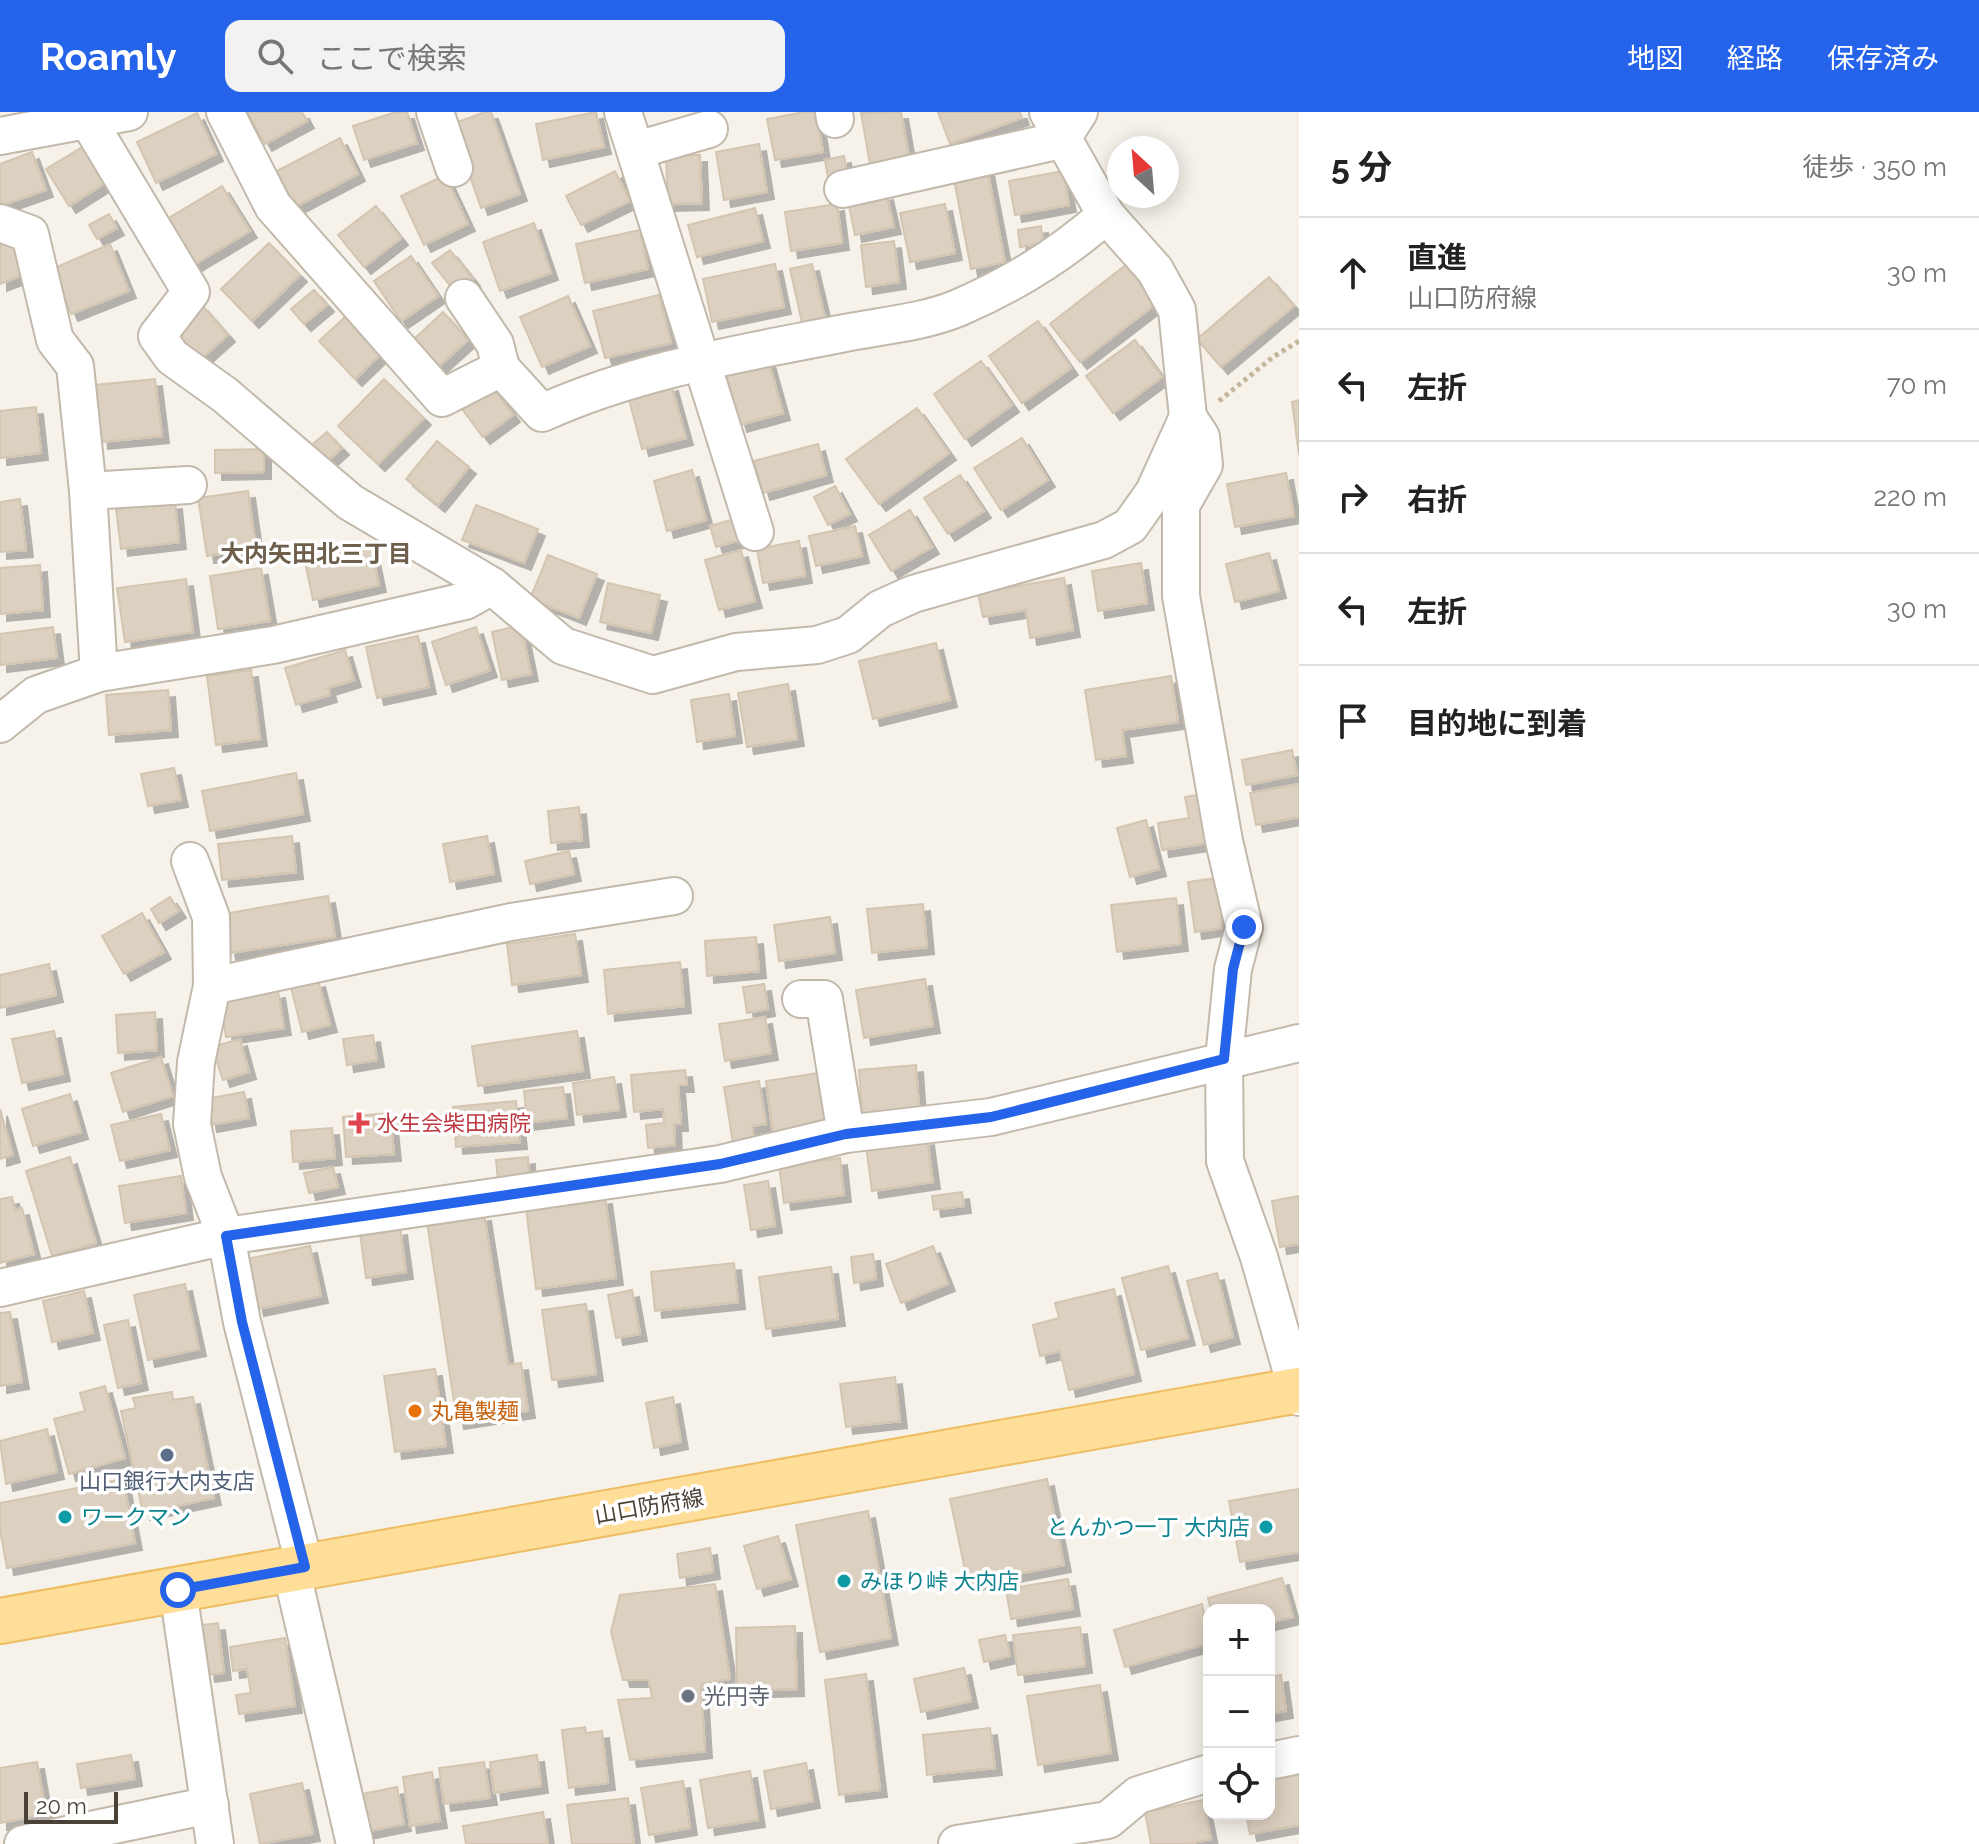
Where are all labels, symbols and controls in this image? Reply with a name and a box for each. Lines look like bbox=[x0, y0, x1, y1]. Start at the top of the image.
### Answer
search box bbox=[225, 20, 785, 92]
text: Roamly bbox=[40, 34, 177, 79]
icon: search bbox=[253, 34, 297, 78]
text: ここで検索 bbox=[317, 41, 467, 76]
text: 地図 bbox=[1627, 42, 1683, 75]
text: 経路 bbox=[1727, 42, 1783, 75]
text: 保存済み bbox=[1827, 42, 1939, 75]
north arrow bbox=[1107, 136, 1179, 208]
text: 5 分 bbox=[1331, 147, 1392, 187]
text: 徒歩 · 350 m bbox=[1802, 152, 1947, 182]
text: 直進 bbox=[1407, 240, 1467, 275]
icon: ahead bbox=[1331, 251, 1375, 295]
text: 30 m bbox=[1887, 258, 1947, 288]
text: 山口防府線 bbox=[1407, 283, 1537, 313]
icon: left bbox=[1331, 363, 1375, 407]
text: 左折 bbox=[1407, 370, 1467, 405]
text: 70 m bbox=[1887, 370, 1947, 400]
icon: right bbox=[1331, 475, 1375, 519]
text: 右折 bbox=[1407, 482, 1467, 517]
text: 220 m bbox=[1873, 482, 1947, 512]
district label: 大内矢田北三丁目 bbox=[220, 539, 412, 568]
icon: left bbox=[1331, 587, 1375, 631]
text: 左折 bbox=[1407, 594, 1467, 629]
text: 30 m bbox=[1887, 594, 1947, 624]
icon: arrive bbox=[1331, 699, 1375, 743]
text: 目的地に到着 bbox=[1407, 706, 1587, 741]
route end bbox=[1226, 909, 1262, 945]
place label: 水生会柴田病院 bbox=[377, 1110, 531, 1136]
marker: 水生会柴田病院 bbox=[348, 1112, 370, 1134]
place label: 丸亀製麺 bbox=[431, 1398, 519, 1424]
marker: 丸亀製麺 bbox=[406, 1402, 424, 1420]
marker: 山口銀行大内支店 bbox=[158, 1446, 176, 1464]
place label: 山口銀行大内支店 bbox=[79, 1468, 255, 1494]
street label: 山口防府線 bbox=[593, 1484, 705, 1528]
place label: ワークマン bbox=[81, 1504, 191, 1530]
marker: ワークマン bbox=[56, 1508, 74, 1526]
place label: とんかつ一丁 大内店 bbox=[1046, 1514, 1250, 1540]
marker: とんかつ一丁 大内店 bbox=[1257, 1518, 1275, 1536]
place label: みほり峠 大内店 bbox=[860, 1568, 1020, 1594]
route start bbox=[160, 1572, 196, 1608]
marker: みほり峠 大内店 bbox=[835, 1572, 853, 1590]
map controls bbox=[1203, 1604, 1275, 1820]
button: + bbox=[1203, 1604, 1275, 1676]
button: − bbox=[1203, 1676, 1275, 1748]
place label: 光円寺 bbox=[704, 1683, 770, 1709]
marker: 光円寺 bbox=[679, 1687, 697, 1705]
button: locate bbox=[1203, 1748, 1275, 1820]
scale bar bbox=[24, 1788, 118, 1824]
text: 20 m bbox=[36, 1793, 87, 1819]

